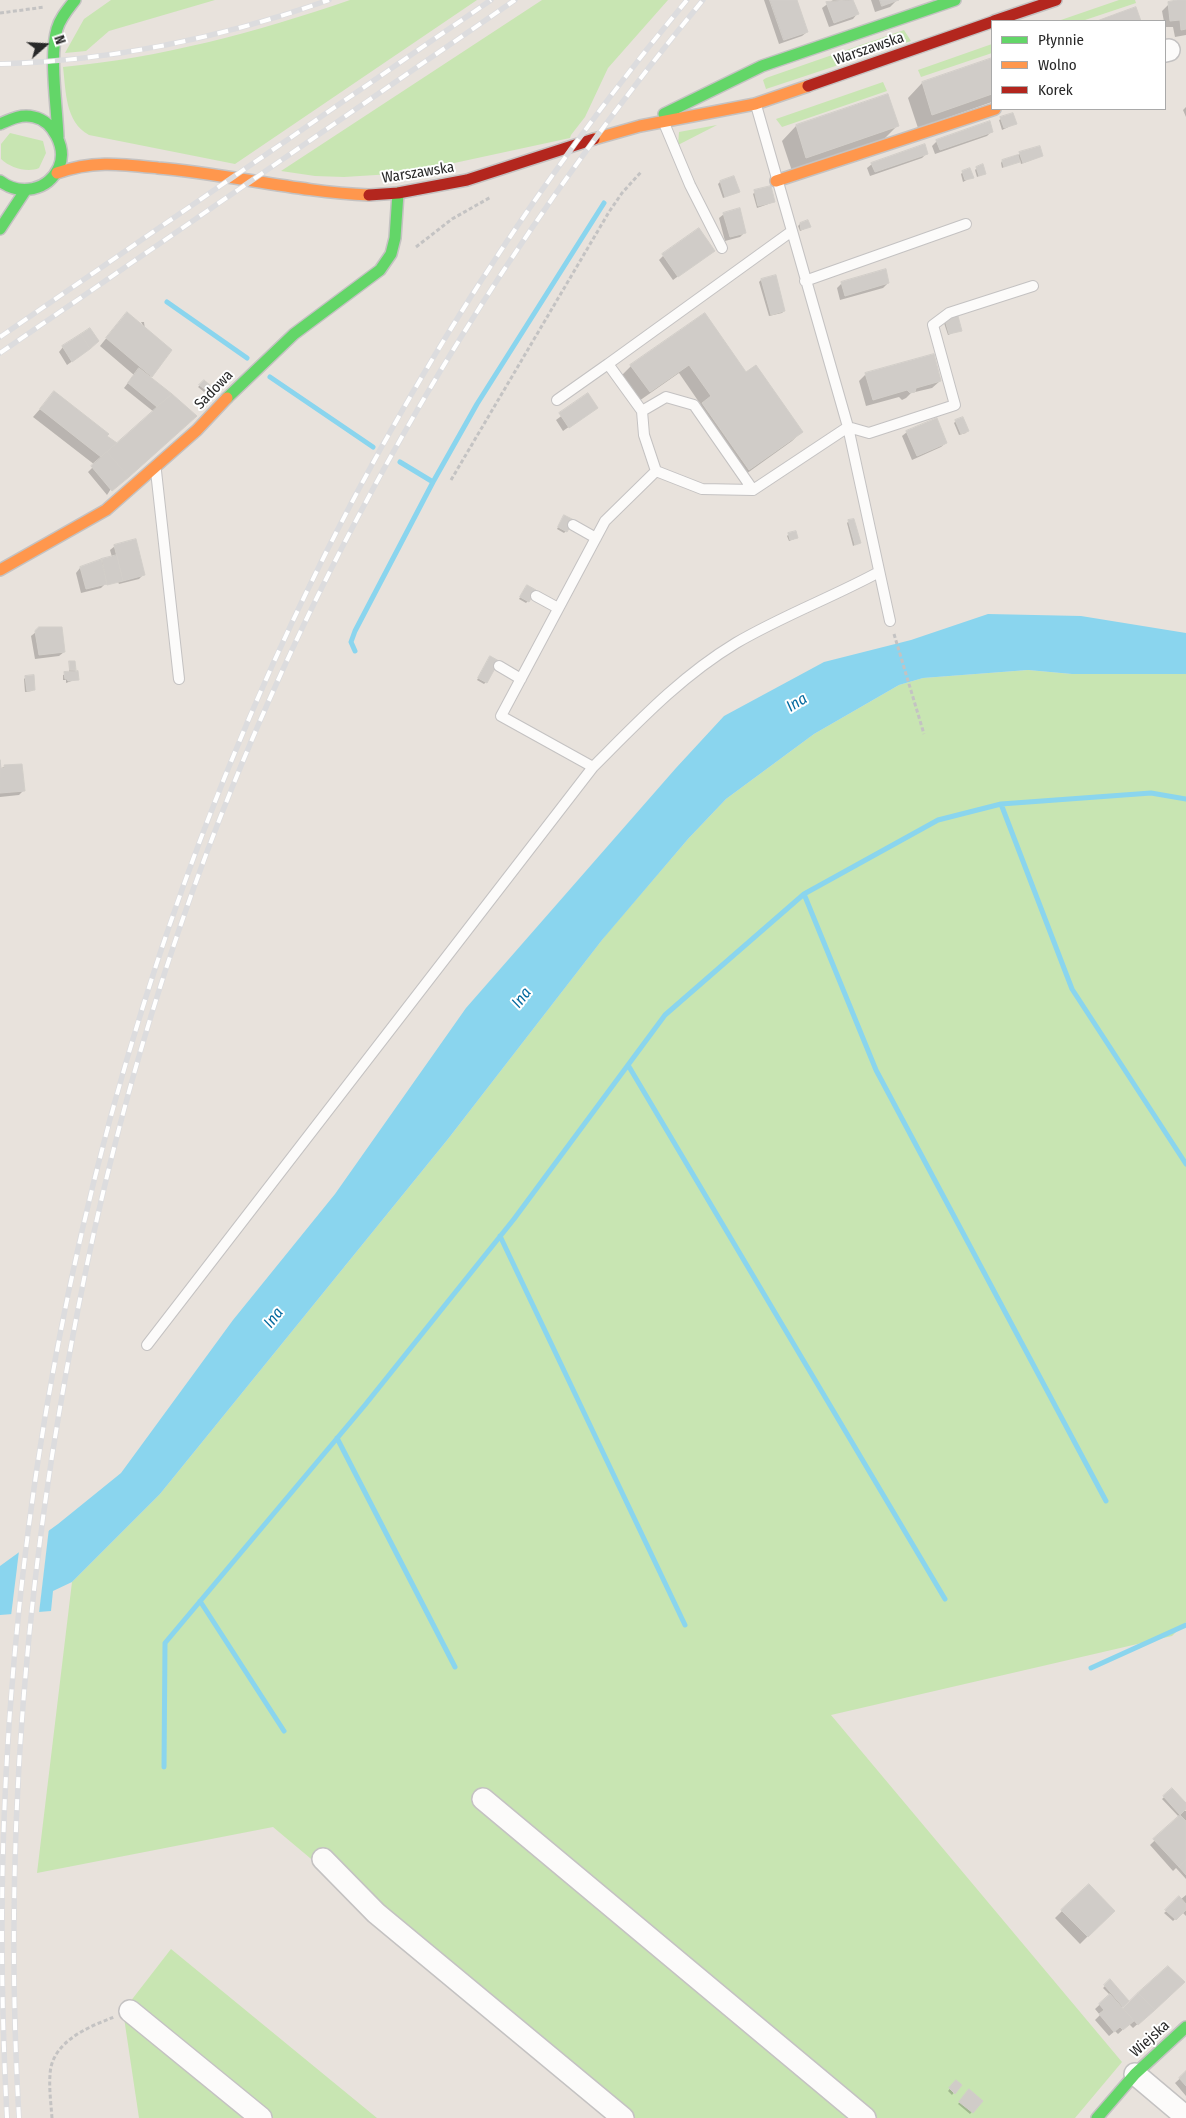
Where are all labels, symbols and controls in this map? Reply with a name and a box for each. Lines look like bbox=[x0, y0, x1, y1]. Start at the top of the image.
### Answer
north arrow bbox=[20, 20, 70, 70]
legend bbox=[991, 20, 1166, 110]
street label: Warszawska bbox=[832, 29, 906, 69]
text: Płynnie bbox=[1038, 31, 1084, 49]
text: N bbox=[50, 33, 69, 47]
text: Wolno bbox=[1038, 56, 1077, 74]
text: Korek bbox=[1038, 81, 1073, 99]
street label: Warszawska bbox=[381, 158, 455, 188]
street label: Sadowa bbox=[191, 367, 237, 413]
water label: Ina bbox=[783, 689, 811, 717]
water label: Ina bbox=[508, 984, 536, 1012]
water label: Ina bbox=[260, 1304, 288, 1332]
street label: Wiejska bbox=[1127, 2017, 1173, 2061]

